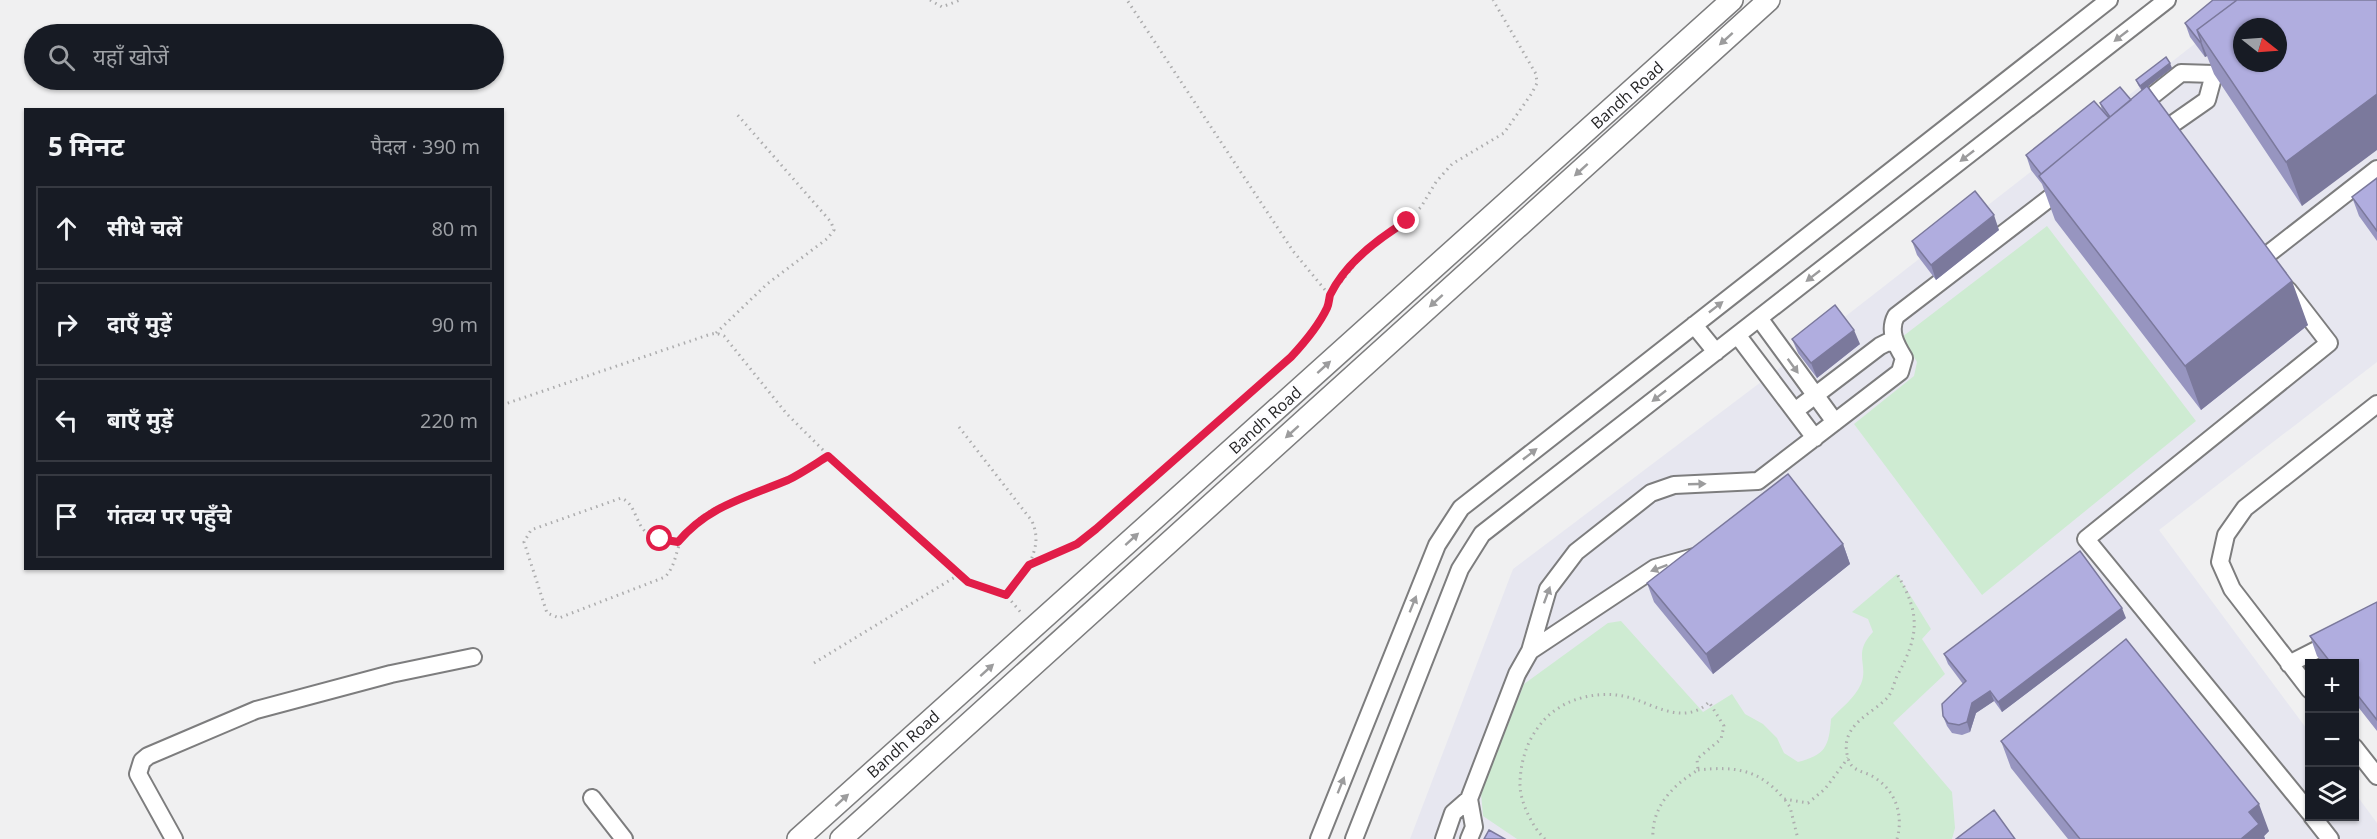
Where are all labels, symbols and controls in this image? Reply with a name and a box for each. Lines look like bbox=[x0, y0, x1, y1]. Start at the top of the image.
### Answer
north arrow bbox=[2233, 18, 2287, 72]
search box bbox=[24, 24, 504, 90]
one-way arrow bbox=[2113, 30, 2129, 42]
one-way arrow bbox=[1718, 32, 1733, 46]
icon: search bbox=[45, 41, 78, 74]
text: यहाँ खोजें bbox=[93, 41, 169, 71]
street label: Bandh Road bbox=[1586, 56, 1668, 134]
text: 5 मिनट bbox=[48, 128, 124, 164]
text: पैदल · 390 m bbox=[371, 133, 480, 160]
one-way arrow bbox=[1959, 150, 1975, 162]
one-way arrow bbox=[1574, 163, 1589, 176]
route end bbox=[1393, 207, 1419, 233]
icon: ahead bbox=[50, 212, 83, 245]
text: सीधे चलें bbox=[107, 212, 182, 242]
text: 80 m bbox=[431, 215, 478, 242]
one-way arrow bbox=[1806, 270, 1821, 282]
one-way arrow bbox=[1429, 294, 1444, 308]
one-way arrow bbox=[1708, 301, 1724, 314]
icon: right bbox=[50, 308, 83, 341]
text: दाएँ मुड़ें bbox=[107, 308, 172, 338]
text: 90 m bbox=[431, 311, 478, 338]
one-way arrow bbox=[1787, 357, 1799, 373]
one-way arrow bbox=[1316, 360, 1331, 374]
street label: Bandh Road bbox=[1224, 381, 1306, 459]
one-way arrow bbox=[1652, 389, 1667, 401]
icon: left bbox=[50, 404, 83, 437]
text: बाएँ मुड़ें bbox=[107, 404, 173, 434]
text: 220 m bbox=[420, 407, 478, 434]
one-way arrow bbox=[1285, 425, 1300, 438]
one-way arrow bbox=[1522, 448, 1538, 461]
one-way arrow bbox=[1687, 480, 1706, 489]
icon: arrive bbox=[50, 500, 83, 533]
text: गंतव्य पर पहुँचे bbox=[107, 500, 232, 530]
route start bbox=[646, 525, 672, 551]
one-way arrow bbox=[1124, 533, 1139, 546]
one-way arrow bbox=[1650, 564, 1668, 573]
one-way arrow bbox=[1543, 586, 1553, 604]
one-way arrow bbox=[1408, 594, 1418, 612]
map controls bbox=[2305, 659, 2359, 821]
button: + bbox=[2305, 659, 2359, 713]
one-way arrow bbox=[979, 663, 994, 677]
street label: Bandh Road bbox=[862, 705, 944, 783]
button: − bbox=[2305, 713, 2359, 767]
button: layers bbox=[2305, 767, 2359, 821]
one-way arrow bbox=[1336, 775, 1346, 793]
one-way arrow bbox=[834, 793, 849, 807]

